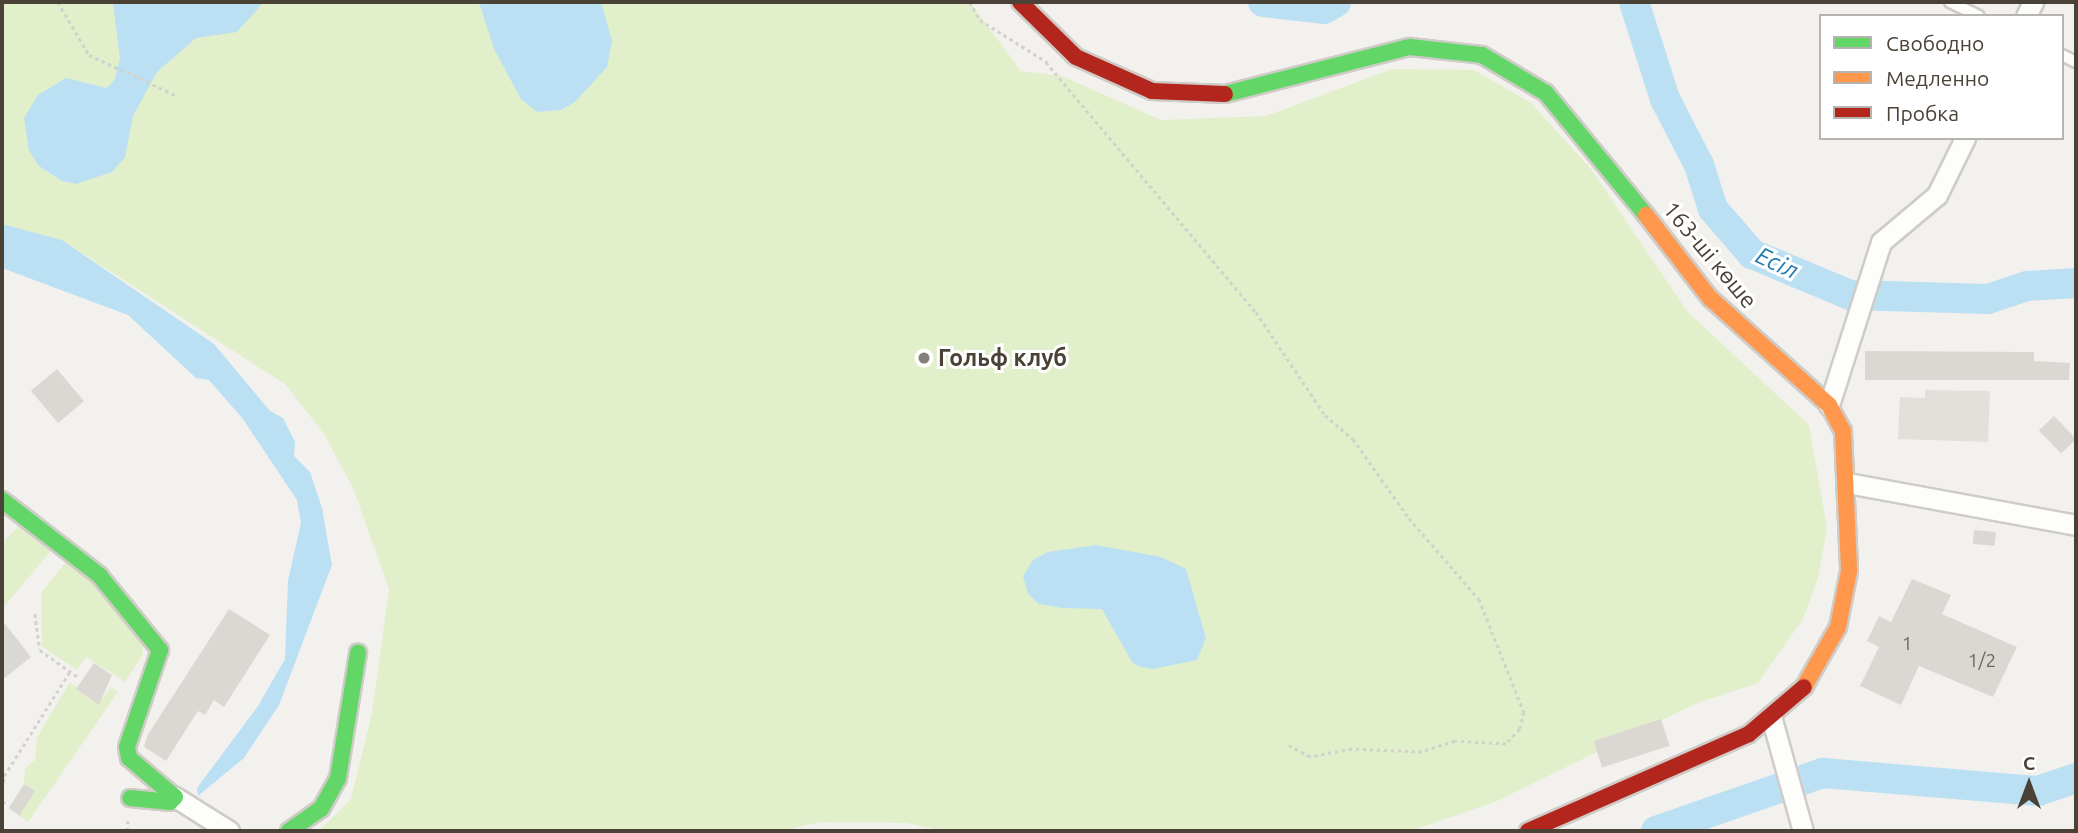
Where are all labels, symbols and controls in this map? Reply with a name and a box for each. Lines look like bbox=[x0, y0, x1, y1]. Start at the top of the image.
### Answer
legend bbox=[1819, 14, 2064, 140]
text: Свободно bbox=[1886, 31, 1984, 55]
text: Медленно bbox=[1886, 66, 1989, 90]
text: Пробка bbox=[1886, 101, 1959, 125]
street label: 163-ші көше bbox=[1657, 196, 1763, 314]
water label: Есіл bbox=[1751, 241, 1803, 285]
place label: Гольф клуб bbox=[938, 344, 1067, 372]
marker: Гольф клуб bbox=[916, 350, 932, 366]
house number: 1 bbox=[1902, 633, 1912, 655]
house number: 1/2 bbox=[1968, 650, 1996, 672]
north arrow bbox=[1994, 749, 2064, 819]
text: С bbox=[2023, 752, 2035, 774]

